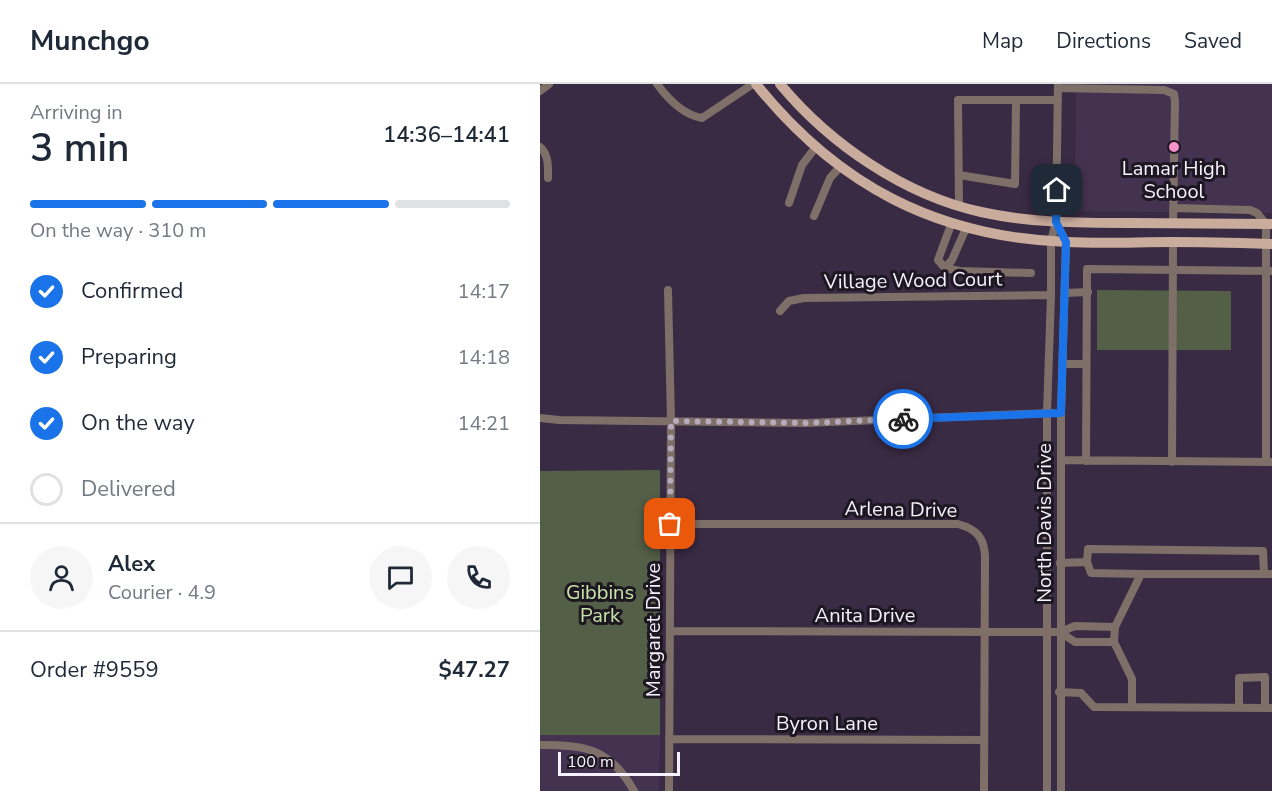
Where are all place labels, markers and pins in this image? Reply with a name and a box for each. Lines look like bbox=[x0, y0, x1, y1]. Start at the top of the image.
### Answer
marker: Lamar High School bbox=[1167, 140, 1181, 154]
place label: Lamar High School bbox=[1122, 155, 1226, 205]
pin bbox=[1031, 164, 1082, 215]
pin bbox=[644, 498, 695, 549]

